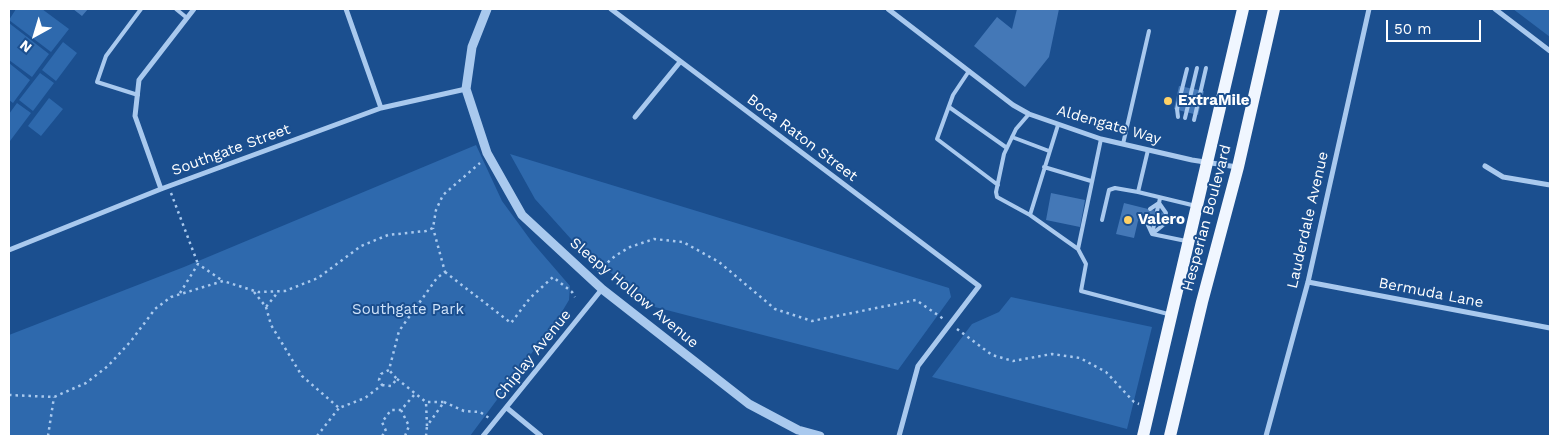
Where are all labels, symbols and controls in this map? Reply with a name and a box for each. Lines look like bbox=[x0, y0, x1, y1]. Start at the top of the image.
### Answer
north arrow bbox=[10, 10, 60, 60]
scale bar bbox=[1389, 10, 1484, 42]
text: 50 m bbox=[1394, 20, 1431, 38]
text: N bbox=[16, 37, 35, 56]
street label: Boca Raton Street bbox=[743, 91, 861, 185]
place label: ExtraMile bbox=[1178, 92, 1250, 110]
marker: ExtraMile bbox=[1162, 95, 1174, 107]
street label: Aldengate Way bbox=[1055, 102, 1163, 148]
street label: Southgate Street bbox=[169, 120, 293, 180]
street label: Hesperian Boulevard bbox=[1179, 143, 1235, 293]
street label: Lauderdale Avenue bbox=[1283, 150, 1333, 290]
place label: Valero bbox=[1138, 211, 1185, 229]
marker: Valero bbox=[1122, 214, 1134, 226]
street label: Sleepy Hollow Avenue bbox=[566, 234, 702, 352]
street label: Bermuda Lane bbox=[1377, 274, 1485, 312]
park label: Southgate Park bbox=[352, 301, 464, 319]
street label: Chiplay Avenue bbox=[491, 306, 575, 404]

